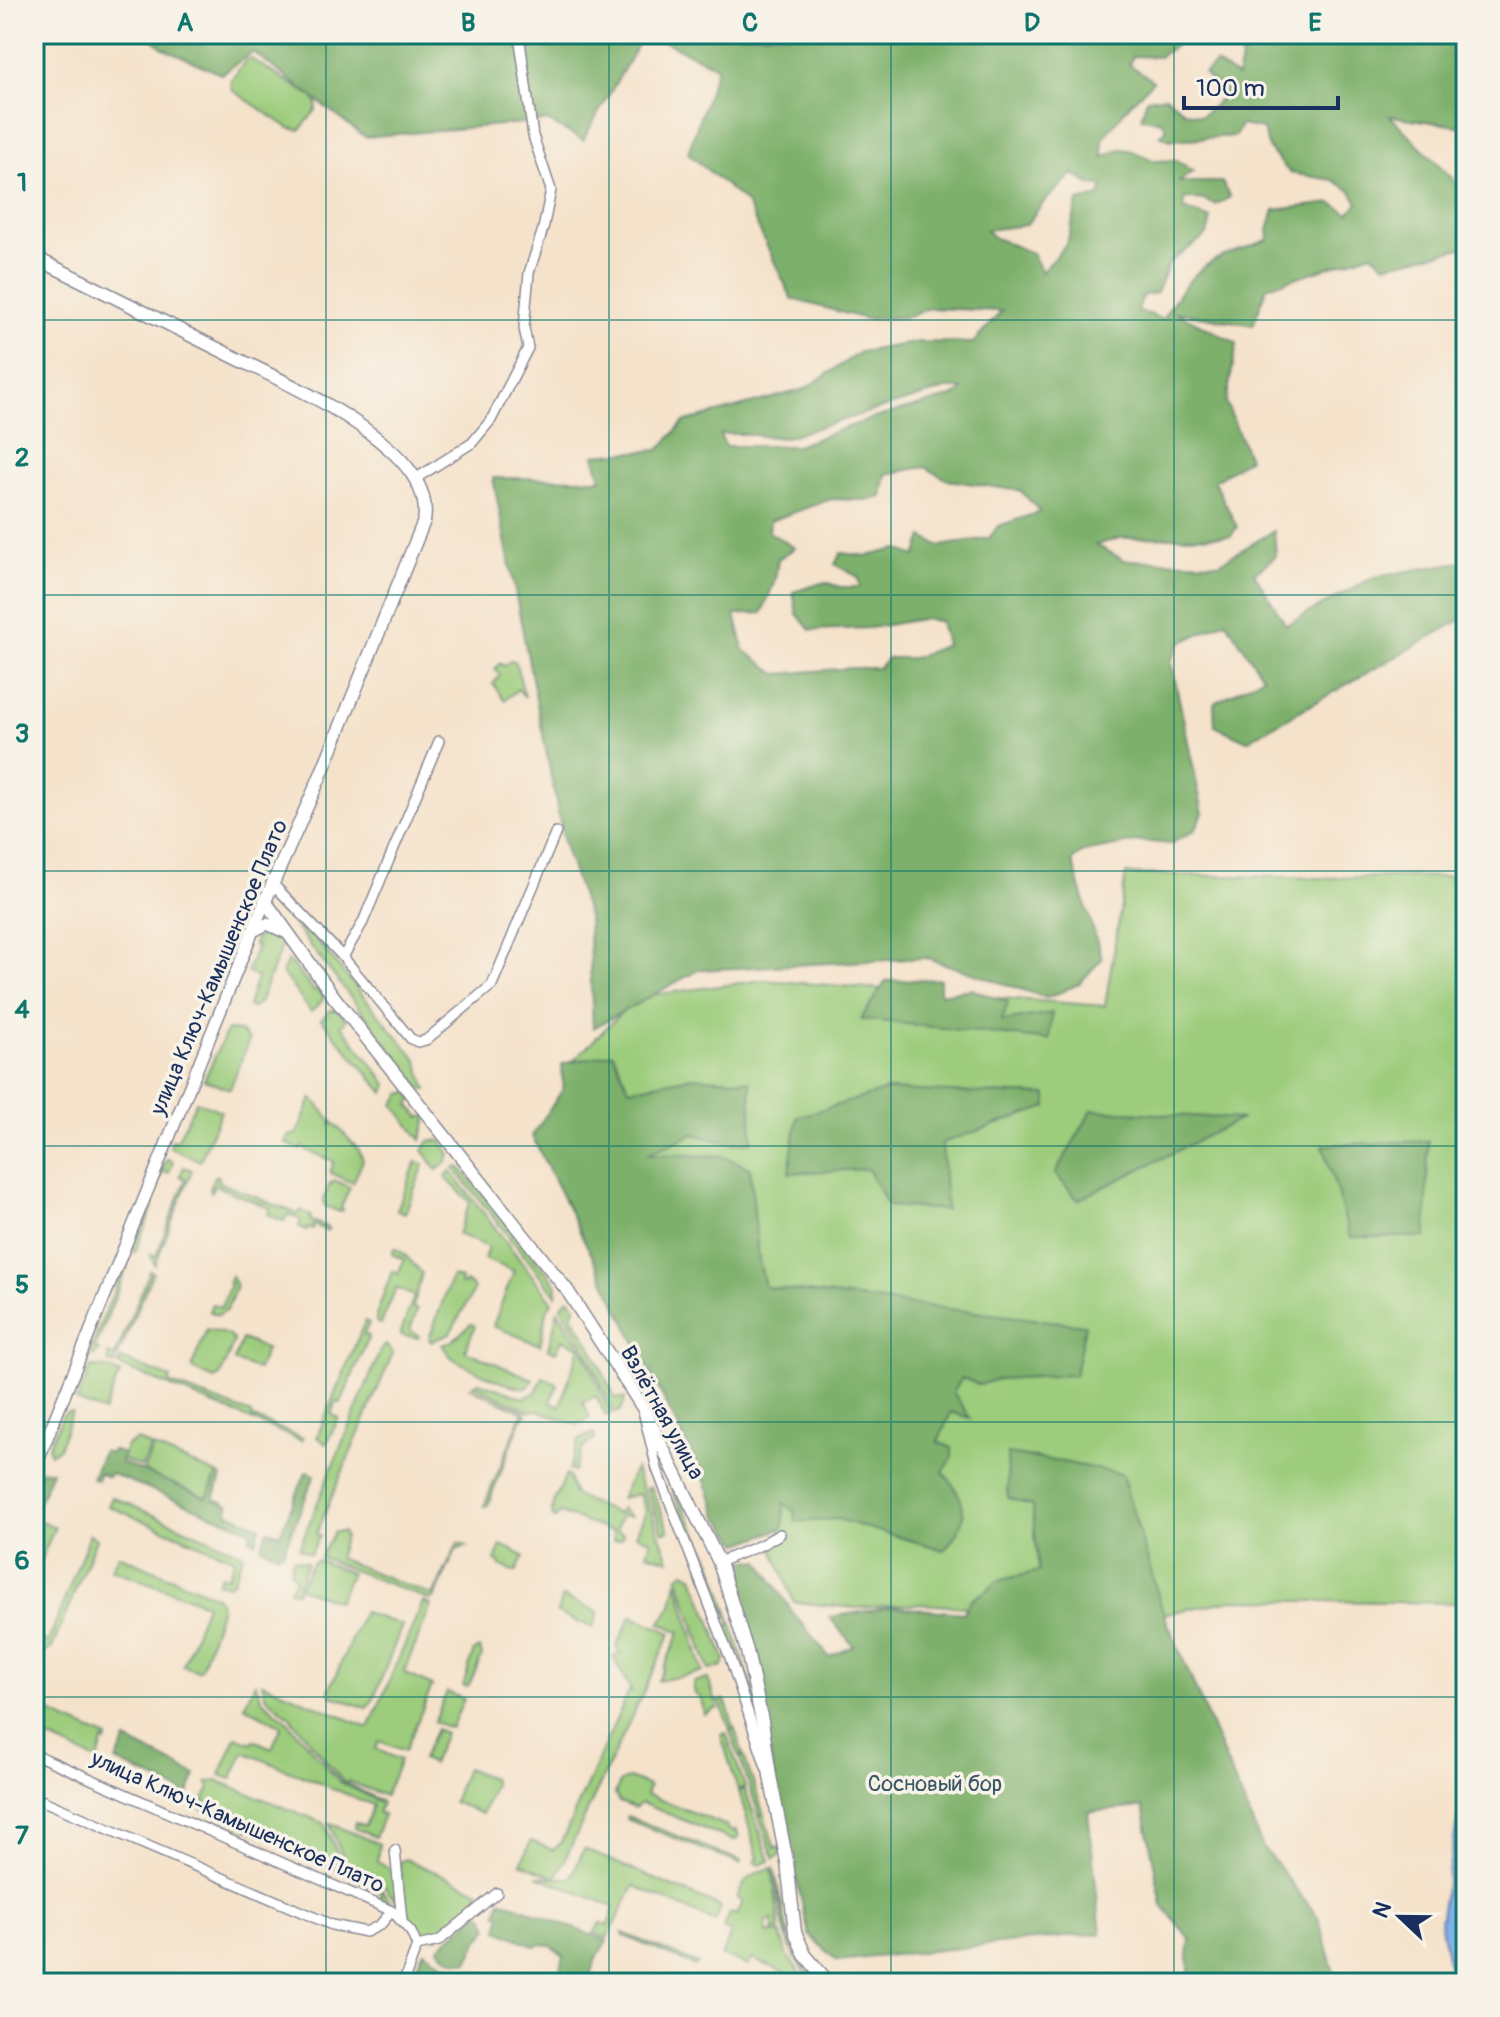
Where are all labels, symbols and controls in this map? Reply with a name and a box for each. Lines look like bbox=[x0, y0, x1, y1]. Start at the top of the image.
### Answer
text: A bbox=[177, 7, 194, 39]
text: B bbox=[461, 7, 475, 39]
text: C bbox=[742, 7, 758, 39]
text: D bbox=[1024, 7, 1040, 39]
text: E bbox=[1308, 7, 1322, 39]
scale bar bbox=[1184, 60, 1338, 110]
text: 100 m bbox=[1196, 74, 1265, 103]
text: 1 bbox=[17, 167, 27, 199]
text: 2 bbox=[15, 442, 29, 474]
text: 3 bbox=[15, 718, 29, 750]
street label: улица Ключ-Камышенское Плато bbox=[143, 815, 294, 1120]
text: 4 bbox=[14, 994, 30, 1026]
text: 5 bbox=[15, 1269, 29, 1301]
street label: Взлётная улица bbox=[614, 1341, 710, 1484]
text: 6 bbox=[14, 1545, 30, 1577]
street label: улица Ключ-Камышенское Плато bbox=[86, 1744, 389, 1899]
park label: Сосновый бор bbox=[868, 1770, 1002, 1798]
text: 7 bbox=[15, 1820, 29, 1852]
north arrow bbox=[1360, 1877, 1440, 1957]
text: N bbox=[1367, 1898, 1398, 1922]

